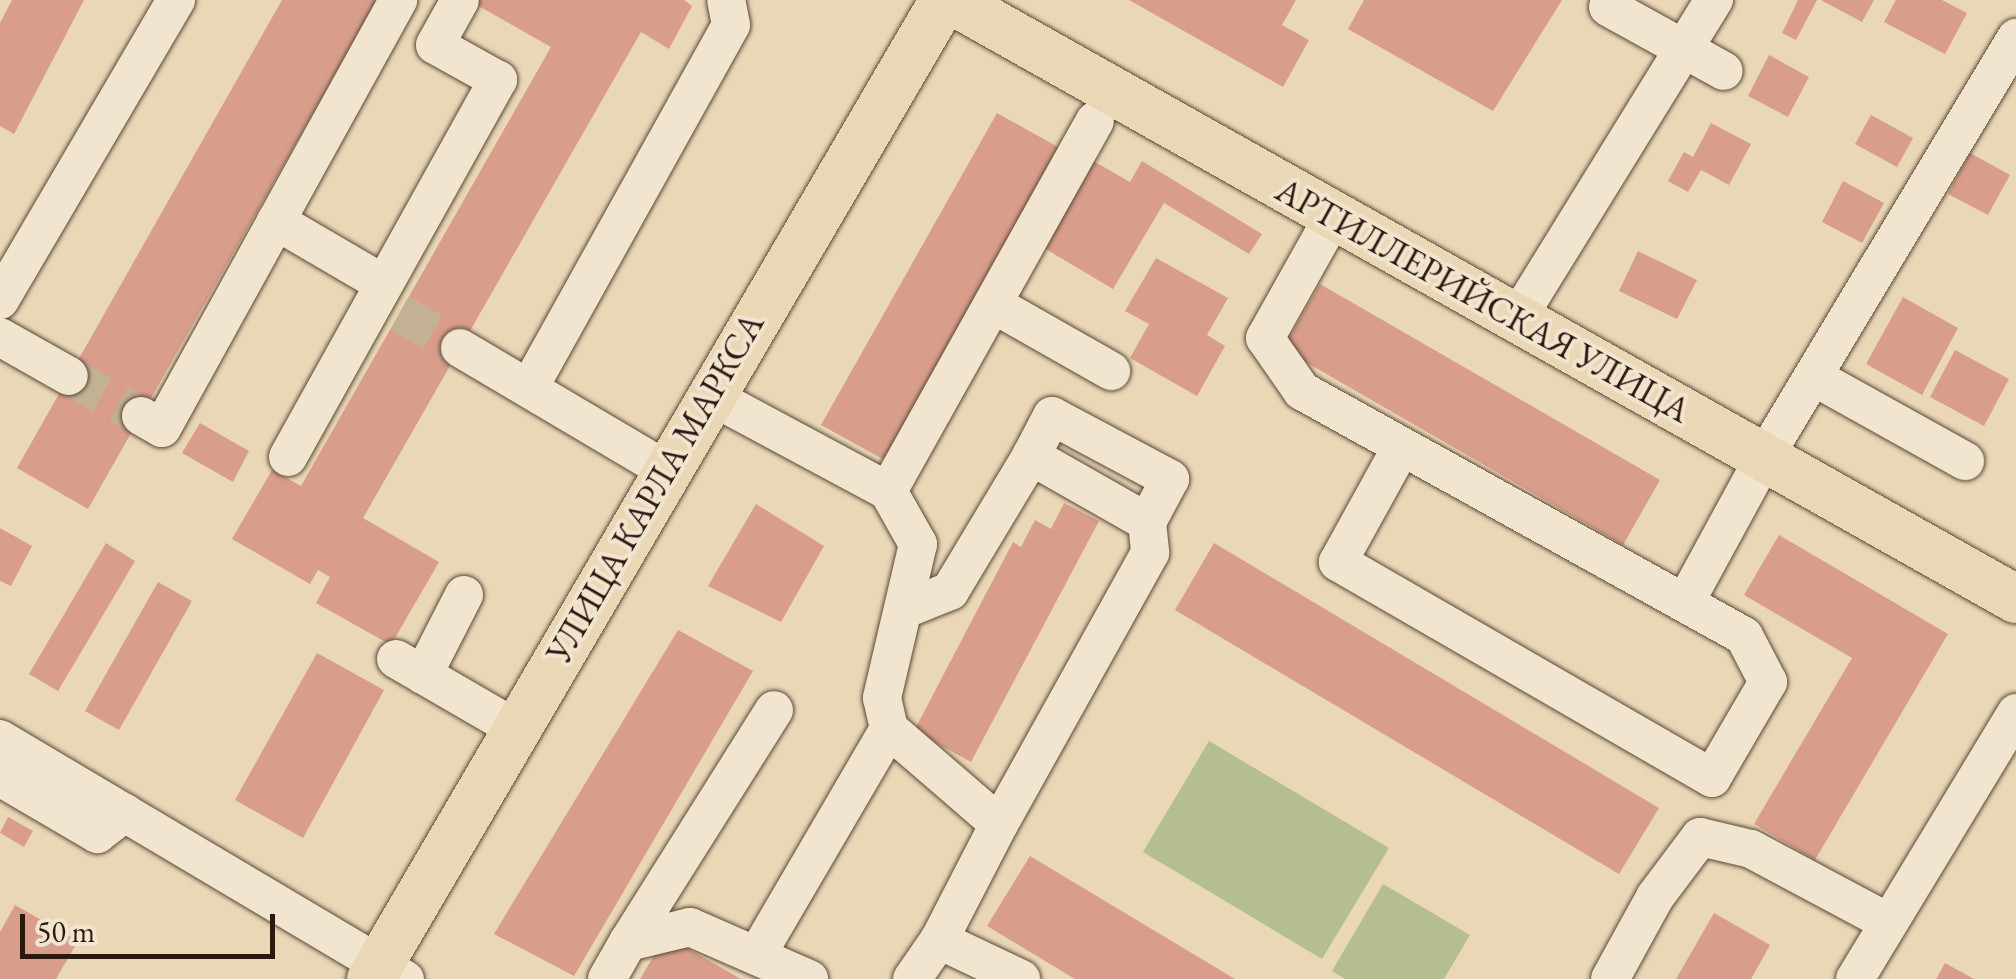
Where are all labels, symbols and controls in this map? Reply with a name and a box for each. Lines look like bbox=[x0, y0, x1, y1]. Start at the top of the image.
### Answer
street label: АРТИЛЛЕРИЙСКАЯ УЛИЦА bbox=[1269, 168, 1697, 432]
street label: УЛИЦА КАРЛА МАРКСА bbox=[537, 305, 773, 671]
scale bar bbox=[25, 894, 280, 956]
text: 50 m bbox=[37, 912, 95, 951]

